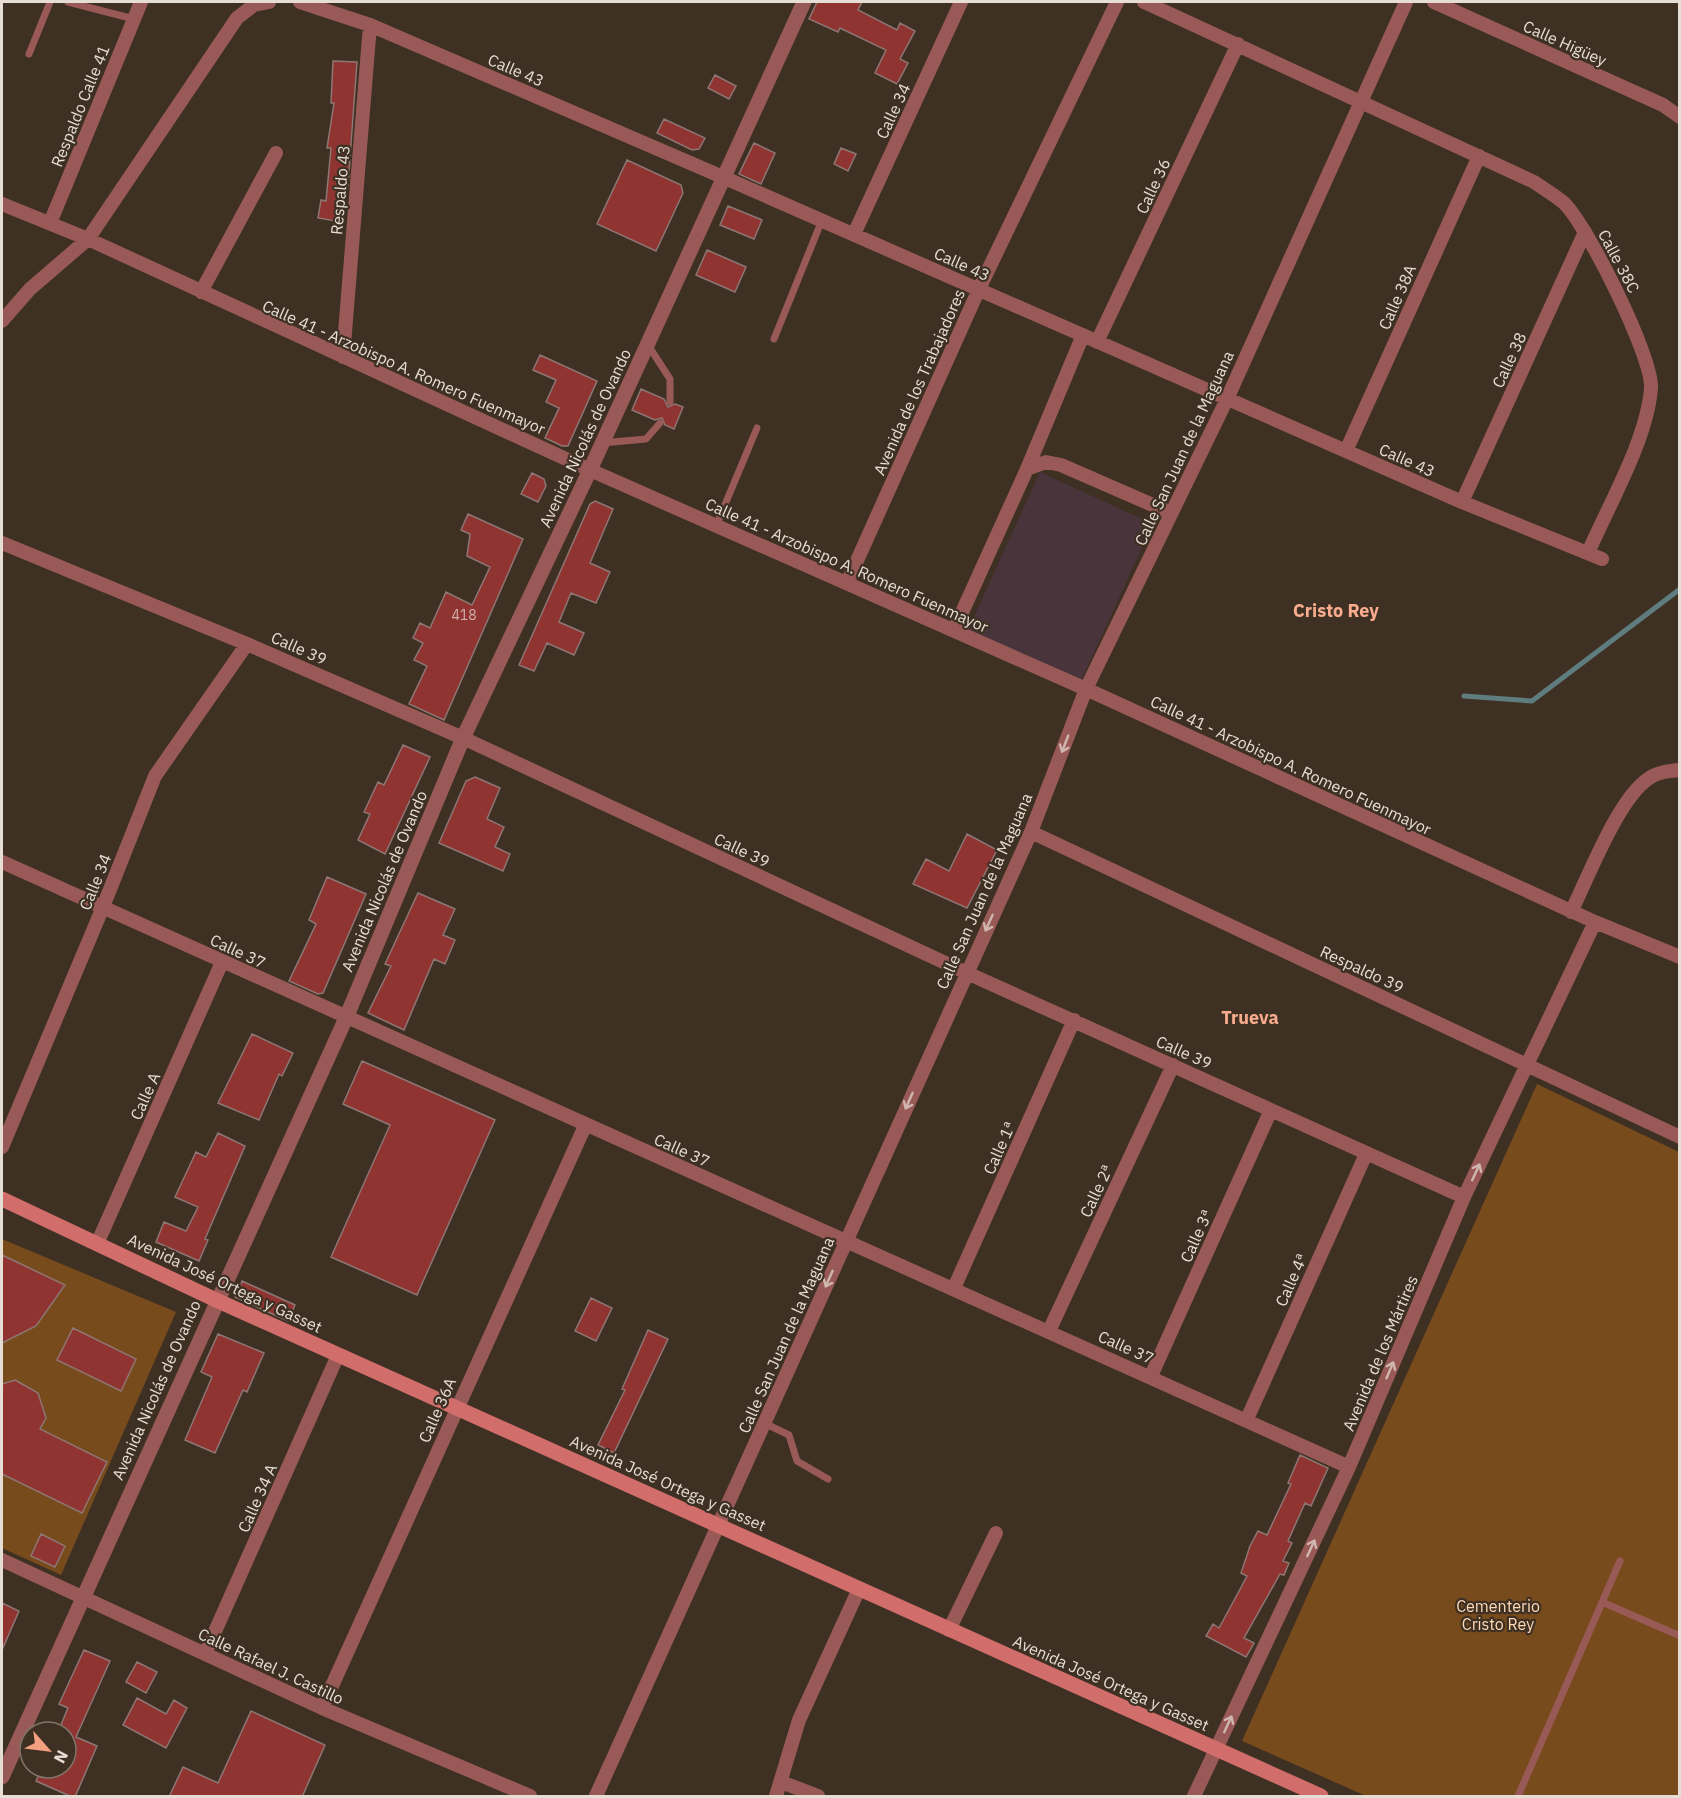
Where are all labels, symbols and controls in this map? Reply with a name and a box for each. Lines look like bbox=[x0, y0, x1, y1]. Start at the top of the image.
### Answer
street label: Calle Higüey bbox=[1520, 16, 1610, 70]
street label: Respaldo Calle 41 bbox=[46, 42, 114, 170]
street label: Calle 43 bbox=[485, 49, 547, 91]
street label: Calle 34 bbox=[871, 80, 915, 142]
street label: Respaldo 43 bbox=[326, 144, 354, 236]
street label: Calle 36 bbox=[1131, 155, 1175, 217]
street label: Calle 38C bbox=[1594, 226, 1644, 296]
street label: Calle 43 bbox=[931, 243, 993, 285]
street label: Calle 38A bbox=[1374, 261, 1420, 333]
street label: Avenida de los Trabajadores bbox=[869, 286, 969, 478]
street label: Calle 41 - Arzobispo A. Romero Fuenmayor bbox=[259, 295, 549, 439]
street label: Calle 38 bbox=[1487, 329, 1531, 391]
street label: Avenida Nicolás de Ovando bbox=[535, 346, 635, 530]
street label: Calle San Juan de la Maguana bbox=[1130, 347, 1238, 549]
street label: Calle 43 bbox=[1376, 439, 1438, 481]
street label: Calle 41 - Arzobispo A. Romero Fuenmayor bbox=[702, 493, 992, 637]
district label: Cristo Rey bbox=[1293, 599, 1379, 622]
house number: 418 bbox=[451, 606, 477, 624]
street label: Calle 39 bbox=[268, 627, 330, 669]
street label: Calle 41 - Arzobispo A. Romero Fuenmayor bbox=[1147, 691, 1435, 839]
one-way arrow bbox=[1059, 734, 1070, 752]
street label: Avenida Nicolás de Ovando bbox=[337, 787, 431, 974]
street label: Calle San Juan de la Maguana bbox=[932, 789, 1037, 992]
street label: Calle 39 bbox=[711, 828, 773, 872]
street label: Calle 34 bbox=[75, 851, 115, 913]
one-way arrow bbox=[983, 914, 995, 932]
street label: Calle 37 bbox=[207, 929, 269, 973]
street label: Respaldo 39 bbox=[1317, 941, 1407, 997]
district label: Trueva bbox=[1221, 1006, 1279, 1029]
street label: Calle 39 bbox=[1153, 1031, 1215, 1073]
street label: Calle A bbox=[126, 1069, 164, 1123]
one-way arrow bbox=[903, 1091, 914, 1110]
street label: Calle 1ª bbox=[979, 1119, 1019, 1177]
street label: Calle 37 bbox=[651, 1129, 713, 1171]
street label: Calle 2ª bbox=[1075, 1162, 1117, 1220]
one-way arrow bbox=[1471, 1163, 1483, 1181]
street label: Calle 3ª bbox=[1176, 1207, 1216, 1265]
street label: Avenida José Ortega y Gasset bbox=[125, 1229, 325, 1337]
street label: Calle San Juan de la Maguana bbox=[734, 1233, 839, 1436]
street label: Calle 4ª bbox=[1271, 1251, 1311, 1309]
one-way arrow bbox=[823, 1269, 834, 1287]
street label: Avenida de los Mártires bbox=[1338, 1272, 1422, 1434]
street label: Avenida Nicolás de Ovando bbox=[107, 1297, 205, 1483]
street label: Calle 37 bbox=[1095, 1326, 1157, 1368]
one-way arrow bbox=[1386, 1361, 1397, 1379]
street label: Calle 36A bbox=[414, 1374, 460, 1446]
street label: Avenida José Ortega y Gasset bbox=[567, 1431, 769, 1535]
street label: Calle 34 A bbox=[233, 1461, 281, 1535]
one-way arrow bbox=[1305, 1539, 1317, 1557]
park label: Cementerio Cristo Rey bbox=[1456, 1596, 1540, 1634]
street label: Calle Rafael J. Castillo bbox=[195, 1623, 347, 1709]
street label: Avenida José Ortega y Gasset bbox=[1010, 1631, 1212, 1735]
one-way arrow bbox=[1222, 1716, 1234, 1734]
north arrow bbox=[18, 1720, 78, 1780]
text: N bbox=[50, 1747, 73, 1767]

